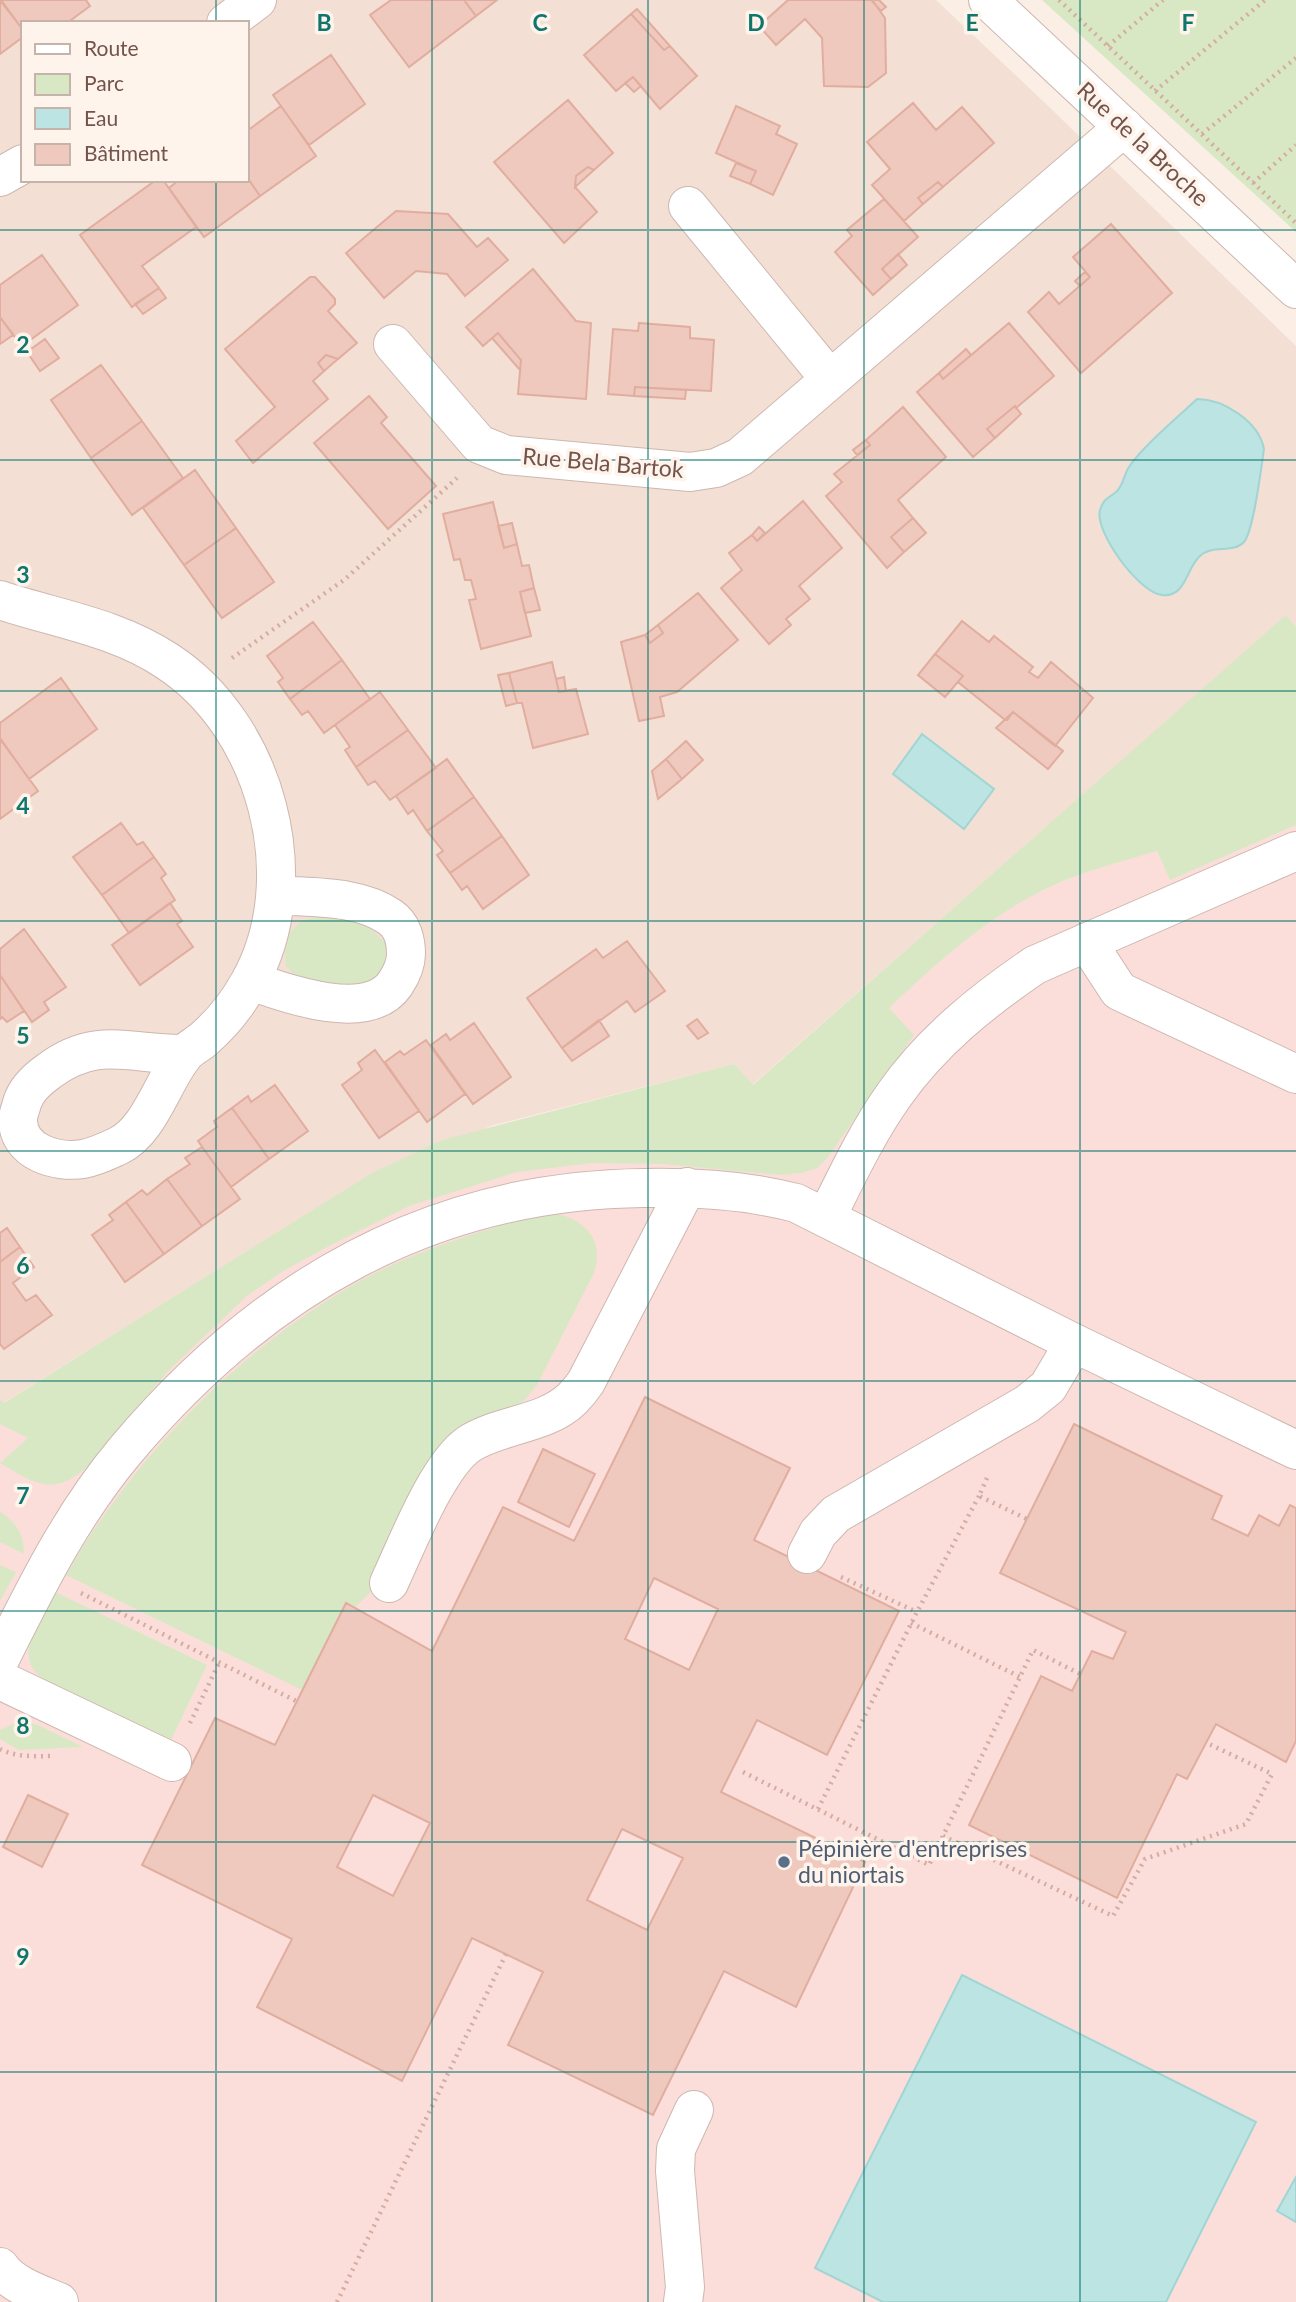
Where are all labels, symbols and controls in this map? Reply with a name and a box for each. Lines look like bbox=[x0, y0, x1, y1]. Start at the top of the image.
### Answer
text: B bbox=[316, 8, 332, 36]
text: C bbox=[532, 8, 548, 36]
text: D bbox=[747, 8, 765, 36]
text: E bbox=[965, 8, 979, 36]
text: F bbox=[1181, 8, 1195, 36]
legend bbox=[21, 21, 248, 182]
text: Route bbox=[84, 35, 139, 60]
text: Parc bbox=[84, 70, 124, 95]
street label: Rue de la Broche bbox=[1072, 75, 1215, 211]
text: Eau bbox=[84, 105, 118, 130]
text: Bâtiment bbox=[84, 140, 169, 165]
text: 2 bbox=[16, 330, 30, 358]
street label: Rue Bela Bartok bbox=[521, 441, 685, 483]
text: 3 bbox=[16, 560, 30, 588]
text: 4 bbox=[16, 791, 30, 819]
text: 5 bbox=[16, 1021, 30, 1049]
text: 6 bbox=[16, 1251, 30, 1279]
text: 7 bbox=[16, 1481, 30, 1509]
text: 8 bbox=[16, 1711, 30, 1739]
place label: Pépinière d'entreprises du niortais bbox=[798, 1834, 1027, 1888]
marker: Pépinière d'entreprises du niortais bbox=[776, 1854, 792, 1870]
text: 9 bbox=[16, 1942, 30, 1970]

